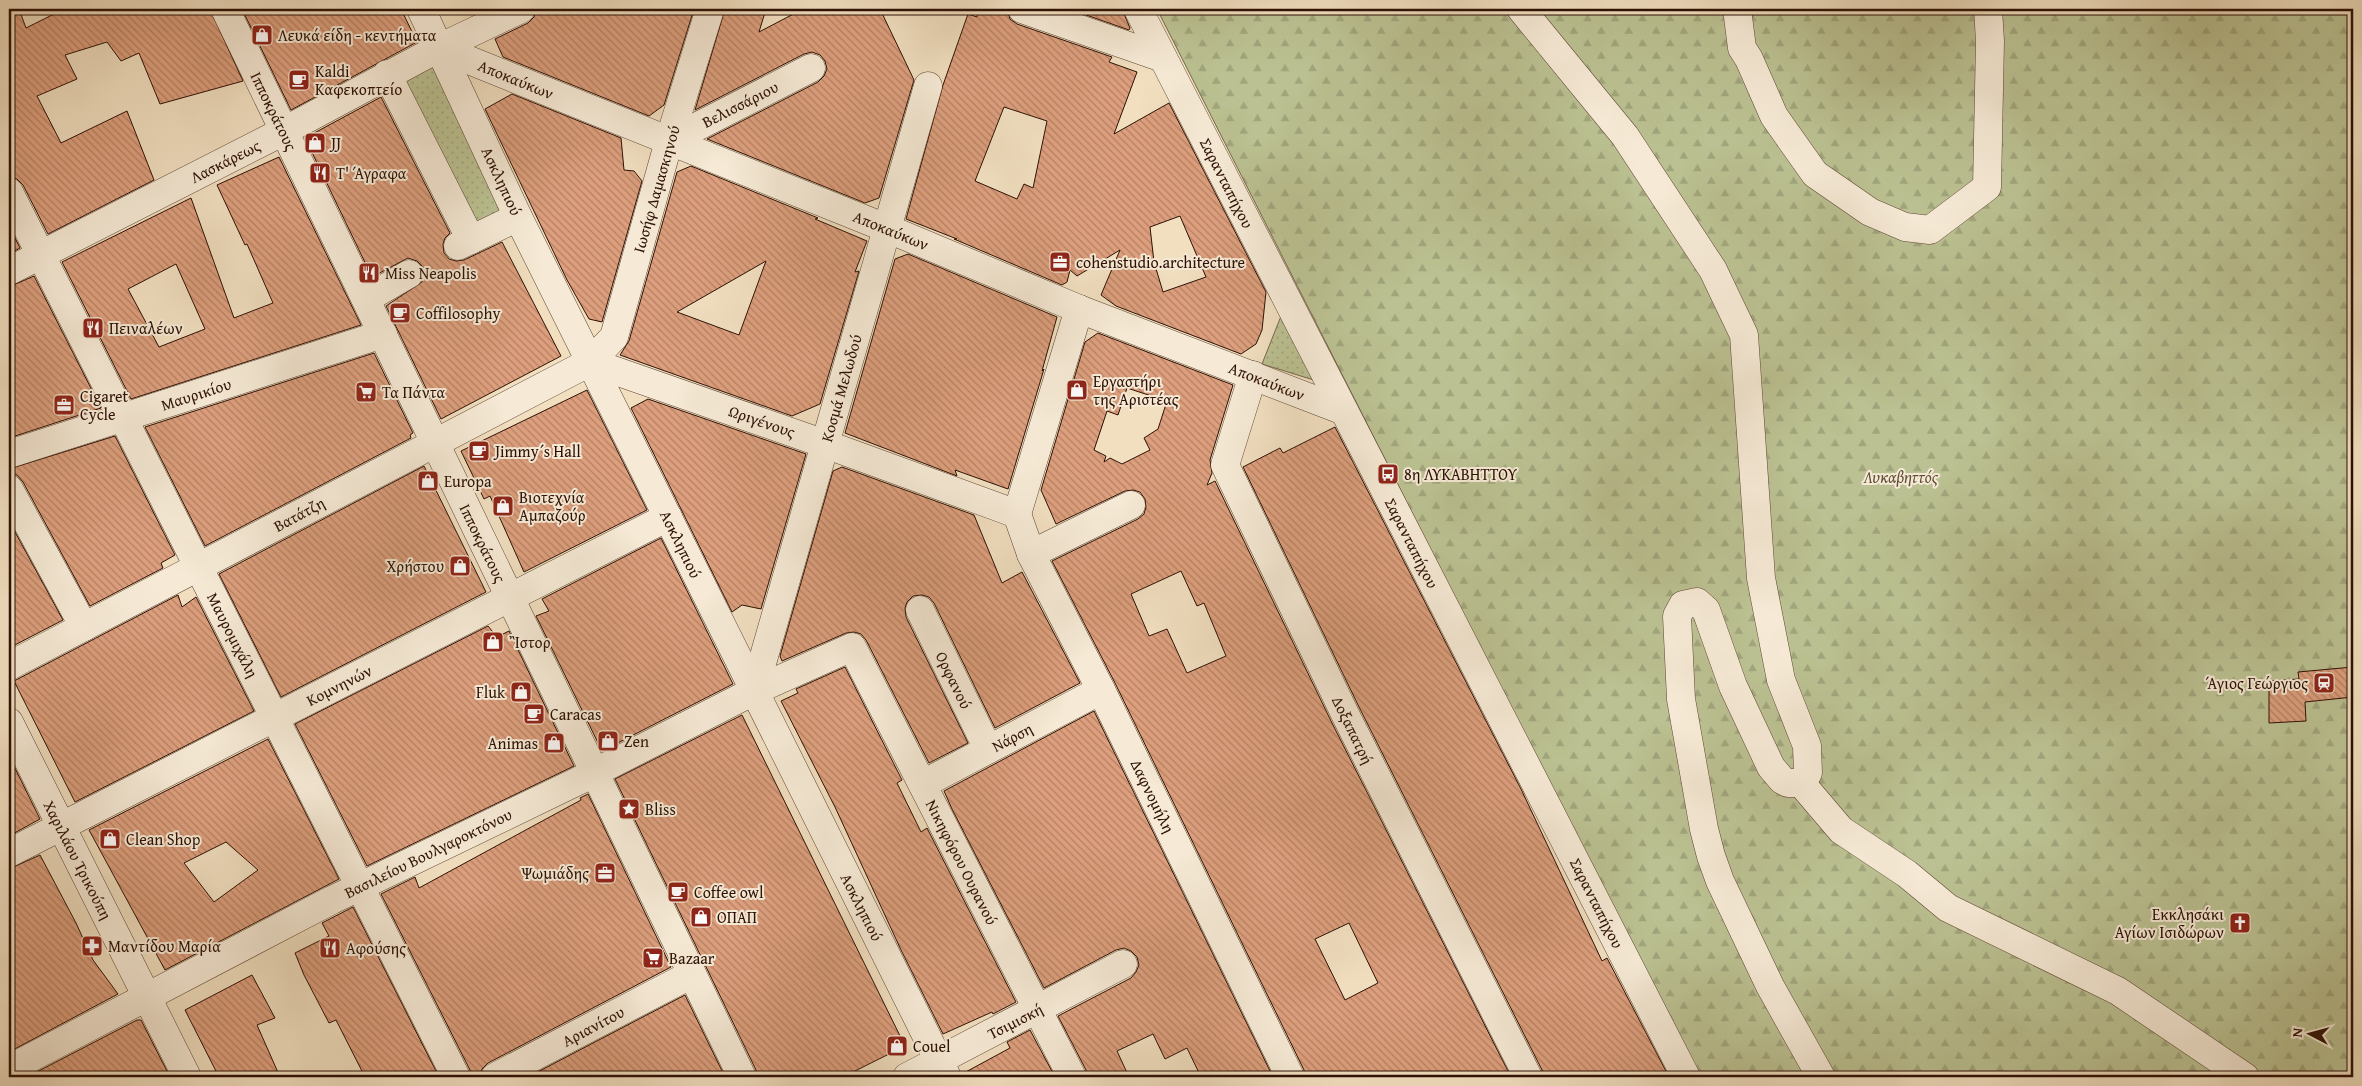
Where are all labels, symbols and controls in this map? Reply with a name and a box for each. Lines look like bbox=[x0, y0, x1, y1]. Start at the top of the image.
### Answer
shop icon: Λευκά είδη - κεντήματα bbox=[250, 23, 274, 47]
place label: Λευκά είδη - κεντήματα bbox=[278, 23, 437, 47]
street label: Αποκαύκων bbox=[475, 53, 557, 105]
place label: Kaldi Καφεκοπτείο bbox=[315, 59, 402, 101]
street label: Ιπποκράτους bbox=[245, 67, 304, 155]
cafe icon: Kaldi Καφεκοπτείο bbox=[287, 68, 311, 92]
street label: Βελισσάριου bbox=[698, 75, 782, 133]
street label: Ιωσήφ Δαμασκηνού bbox=[626, 122, 686, 256]
shop icon: JJ bbox=[303, 131, 327, 155]
place label: JJ bbox=[329, 131, 341, 155]
street label: Λασκάρεως bbox=[186, 133, 264, 189]
street label: Σαρανταπήχου bbox=[1194, 134, 1260, 232]
street label: Ασκληπιού bbox=[476, 143, 528, 219]
restaurant icon: Τ' Άγραφα bbox=[308, 161, 332, 185]
place label: Τ' Άγραφα bbox=[336, 161, 407, 185]
street label: Αποκαύκων bbox=[850, 204, 932, 256]
office icon: cohenstudio.architecture bbox=[1048, 250, 1072, 274]
place label: cohenstudio.architecture bbox=[1076, 250, 1245, 274]
restaurant icon: Miss Neapolis bbox=[357, 261, 381, 285]
place label: Miss Neapolis bbox=[385, 261, 477, 285]
cafe icon: Coffilosophy bbox=[388, 301, 412, 325]
place label: Coffilosophy bbox=[416, 301, 500, 325]
restaurant icon: Πειναλέων bbox=[81, 316, 105, 340]
place label: Πειναλέων bbox=[109, 316, 183, 340]
street label: Κοσμά Μελωδού bbox=[814, 331, 868, 445]
street label: Αποκαύκων bbox=[1225, 356, 1309, 406]
place label: Εργαστήρι της Αριστέας bbox=[1093, 369, 1179, 411]
street label: Μαυρικίου bbox=[158, 371, 234, 417]
shop icon: Εργαστήρι της Αριστέας bbox=[1065, 378, 1089, 402]
supermarket icon: Τα Πάντα bbox=[354, 380, 378, 404]
place label: Τα Πάντα bbox=[382, 380, 446, 404]
place label: Cigaret Cycle bbox=[80, 384, 129, 426]
office icon: Cigaret Cycle bbox=[52, 393, 76, 417]
street label: Ωριγένους bbox=[725, 398, 799, 444]
cafe icon: Jimmy´s Hall bbox=[467, 439, 491, 463]
place label: Jimmy´s Hall bbox=[493, 439, 581, 463]
bus stop icon: 8η ΛΥΚΑΒΗΤΤΟΥ bbox=[1376, 462, 1400, 486]
place label: 8η ΛΥΚΑΒΗΤΤΟΥ bbox=[1404, 462, 1518, 486]
park label: Λυκαβηττός bbox=[1863, 465, 1939, 489]
shop icon: Europa bbox=[416, 469, 440, 493]
place label: Europa bbox=[444, 469, 492, 493]
place label: Βιοτεχνία Αμπαζούρ bbox=[519, 485, 586, 527]
street label: Βατάτζη bbox=[269, 490, 329, 538]
shop icon: Βιοτεχνία Αμπαζούρ bbox=[491, 494, 515, 518]
street label: Σαρανταπήχου bbox=[1379, 494, 1445, 592]
street label: Ιπποκράτους bbox=[454, 499, 513, 587]
street label: Ασκληπιού bbox=[654, 506, 708, 582]
place label: Χρήστου bbox=[386, 554, 444, 578]
shop icon: Χρήστου bbox=[448, 554, 472, 578]
street label: Μαυρομιχάλη bbox=[201, 588, 265, 682]
shop icon: Ἲστορ bbox=[481, 630, 505, 654]
place label: Ἲστορ bbox=[509, 630, 551, 654]
street label: Ορφανού bbox=[930, 647, 978, 713]
street label: Κομνηνών bbox=[302, 658, 376, 712]
place label: Άγιος Γεώργιος bbox=[2206, 671, 2308, 695]
station icon: Άγιος Γεώργιος bbox=[2312, 671, 2336, 695]
place label: Fluk bbox=[476, 680, 506, 704]
shop icon: Fluk bbox=[509, 680, 533, 704]
street label: Δοξαπατρή bbox=[1326, 692, 1380, 768]
cafe icon: Caracas bbox=[522, 702, 546, 726]
place label: Caracas bbox=[550, 702, 601, 726]
street label: Νάρση bbox=[987, 716, 1037, 758]
shop icon: Zen bbox=[596, 729, 620, 753]
place label: Zen bbox=[624, 729, 649, 753]
place label: Animas bbox=[488, 731, 538, 755]
shop icon: Animas bbox=[542, 731, 566, 755]
street label: Δαφνομήλη bbox=[1125, 755, 1181, 837]
street label: Νικηφόρου Ουρανού bbox=[920, 795, 1004, 929]
street label: Χαριλάου Τρικούπη bbox=[38, 796, 118, 924]
place icon: Bliss bbox=[617, 797, 641, 821]
place label: Bliss bbox=[645, 797, 676, 821]
street label: Βασιλείου Βουλγαροκτόνου bbox=[340, 802, 516, 904]
shop icon: Clean Shop bbox=[98, 827, 122, 851]
place label: Clean Shop bbox=[126, 827, 201, 851]
street label: Σαρανταπήχου bbox=[1564, 854, 1630, 952]
place label: Ψωμιάδης bbox=[521, 861, 589, 885]
office icon: Ψωμιάδης bbox=[593, 861, 617, 885]
street label: Ασκληπιού bbox=[835, 869, 889, 945]
cafe icon: Coffee owl bbox=[666, 880, 690, 904]
place label: Coffee owl bbox=[694, 880, 764, 904]
place label: Εκκλησάκι Αγίων Ισιδώρων bbox=[2115, 902, 2224, 944]
shop icon: ΟΠΑΠ bbox=[689, 905, 713, 929]
place label: ΟΠΑΠ bbox=[717, 905, 757, 929]
church icon: Εκκλησάκι Αγίων Ισιδώρων bbox=[2228, 911, 2252, 935]
pharmacy icon: Μαντίδου Μαρία bbox=[80, 934, 104, 958]
place label: Μαντίδου Μαρία bbox=[108, 934, 221, 958]
restaurant icon: Αφούσης bbox=[318, 936, 342, 960]
place label: Αφούσης bbox=[346, 936, 406, 960]
supermarket icon: Bazaar bbox=[641, 946, 665, 970]
place label: Bazaar bbox=[669, 946, 715, 970]
street label: Τσιμισκή bbox=[983, 997, 1047, 1045]
street label: Αριανίτου bbox=[558, 1000, 628, 1052]
north arrow bbox=[2284, 1008, 2334, 1058]
text: N bbox=[2287, 1026, 2308, 1038]
shop icon: Couel bbox=[885, 1034, 909, 1058]
place label: Couel bbox=[913, 1034, 951, 1058]

